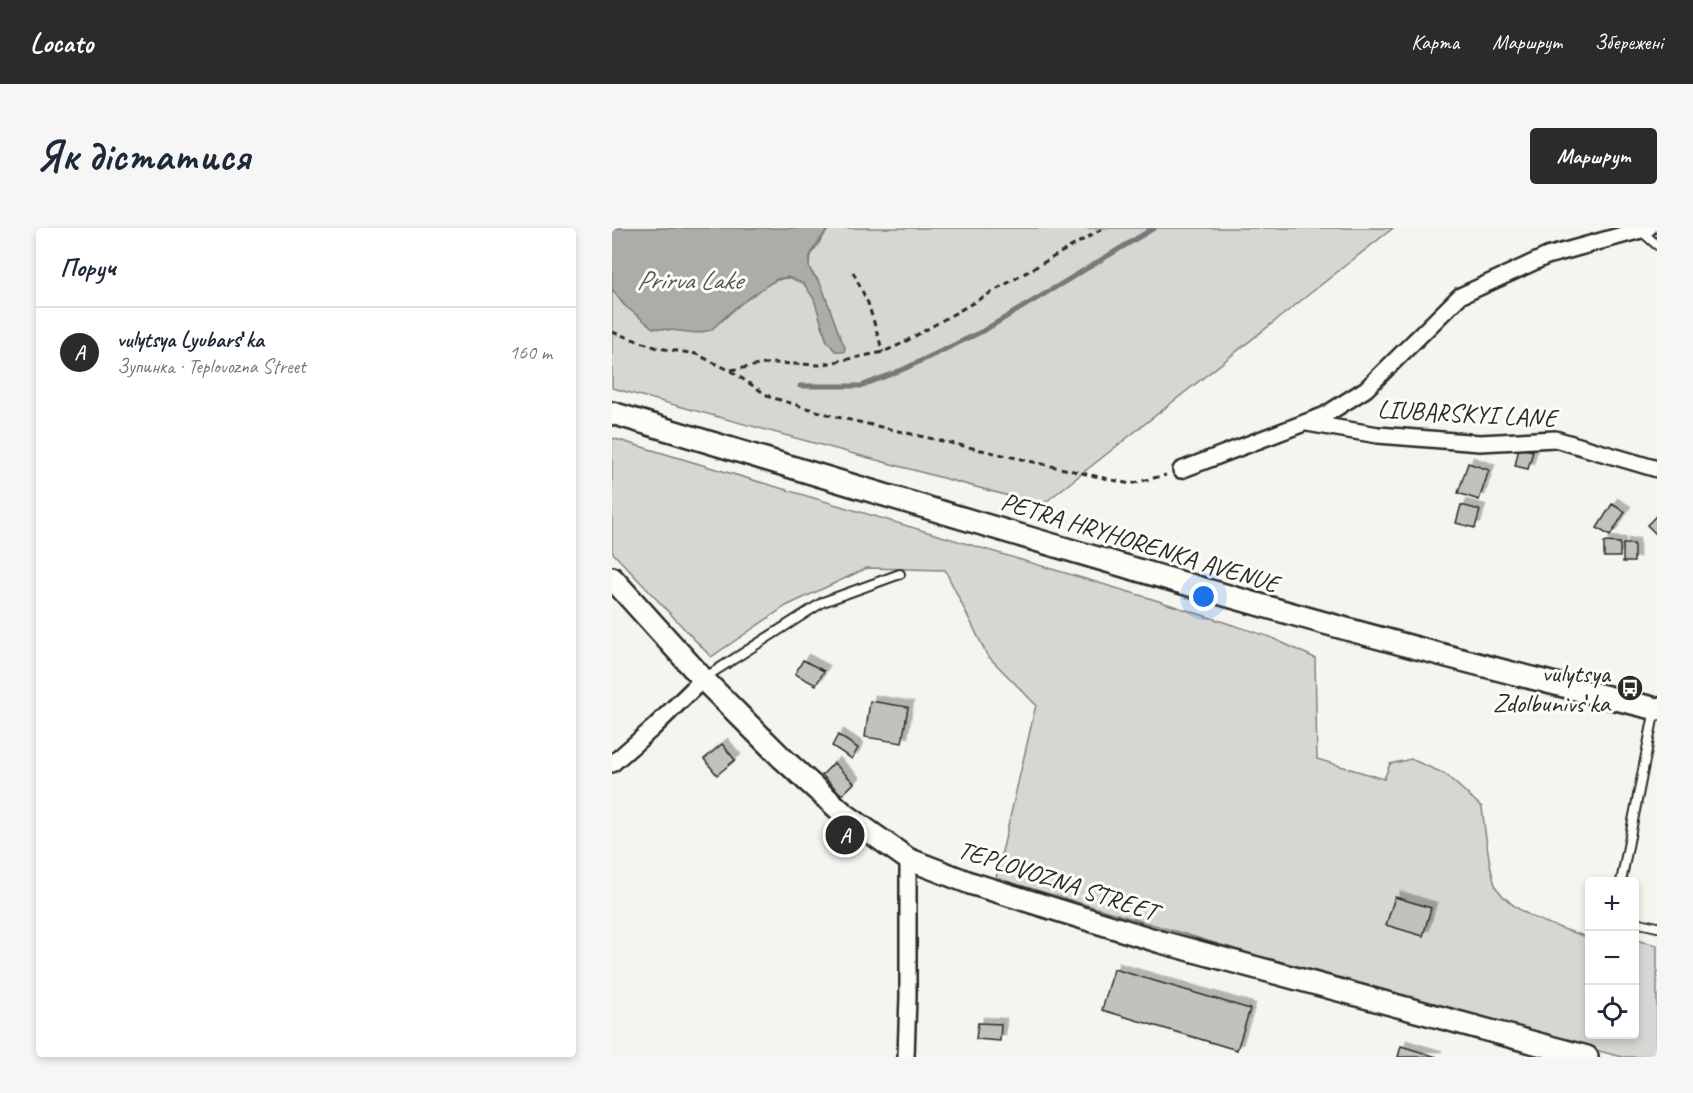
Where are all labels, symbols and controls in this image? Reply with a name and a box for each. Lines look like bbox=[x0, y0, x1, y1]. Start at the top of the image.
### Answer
text: Locato bbox=[30, 25, 93, 60]
text: Карта bbox=[1411, 29, 1459, 55]
text: Маршрут bbox=[1492, 29, 1562, 55]
text: Збережені bbox=[1595, 29, 1663, 55]
button: Маршрут bbox=[1530, 128, 1657, 184]
text: Як дістатися bbox=[36, 130, 250, 183]
text: Поруч bbox=[60, 251, 116, 284]
water label: Prirva Lake bbox=[637, 263, 746, 297]
text: vulytsya Lyubarsʹka bbox=[117, 326, 264, 354]
text: A bbox=[74, 340, 85, 365]
text: 160 m bbox=[509, 340, 552, 365]
text: Зупинка · Teplovozna Street bbox=[117, 354, 306, 379]
street label: LIUBARSKYI LANE bbox=[1377, 392, 1561, 435]
street label: PETRA HRYHORENKA AVENUE bbox=[997, 485, 1286, 602]
your location bbox=[1189, 582, 1218, 611]
place label: vulytsya Zdolbunivsʹka bbox=[1493, 657, 1612, 720]
bus stop icon: vulytsya Zdolbunivsʹka bbox=[1615, 673, 1645, 703]
pin: A bbox=[826, 812, 864, 858]
street label: TEPLOVOZNA STREET bbox=[954, 833, 1167, 930]
map controls bbox=[1585, 877, 1639, 1039]
button: + bbox=[1585, 877, 1639, 931]
button: − bbox=[1585, 931, 1639, 985]
button: locate bbox=[1585, 985, 1639, 1039]

